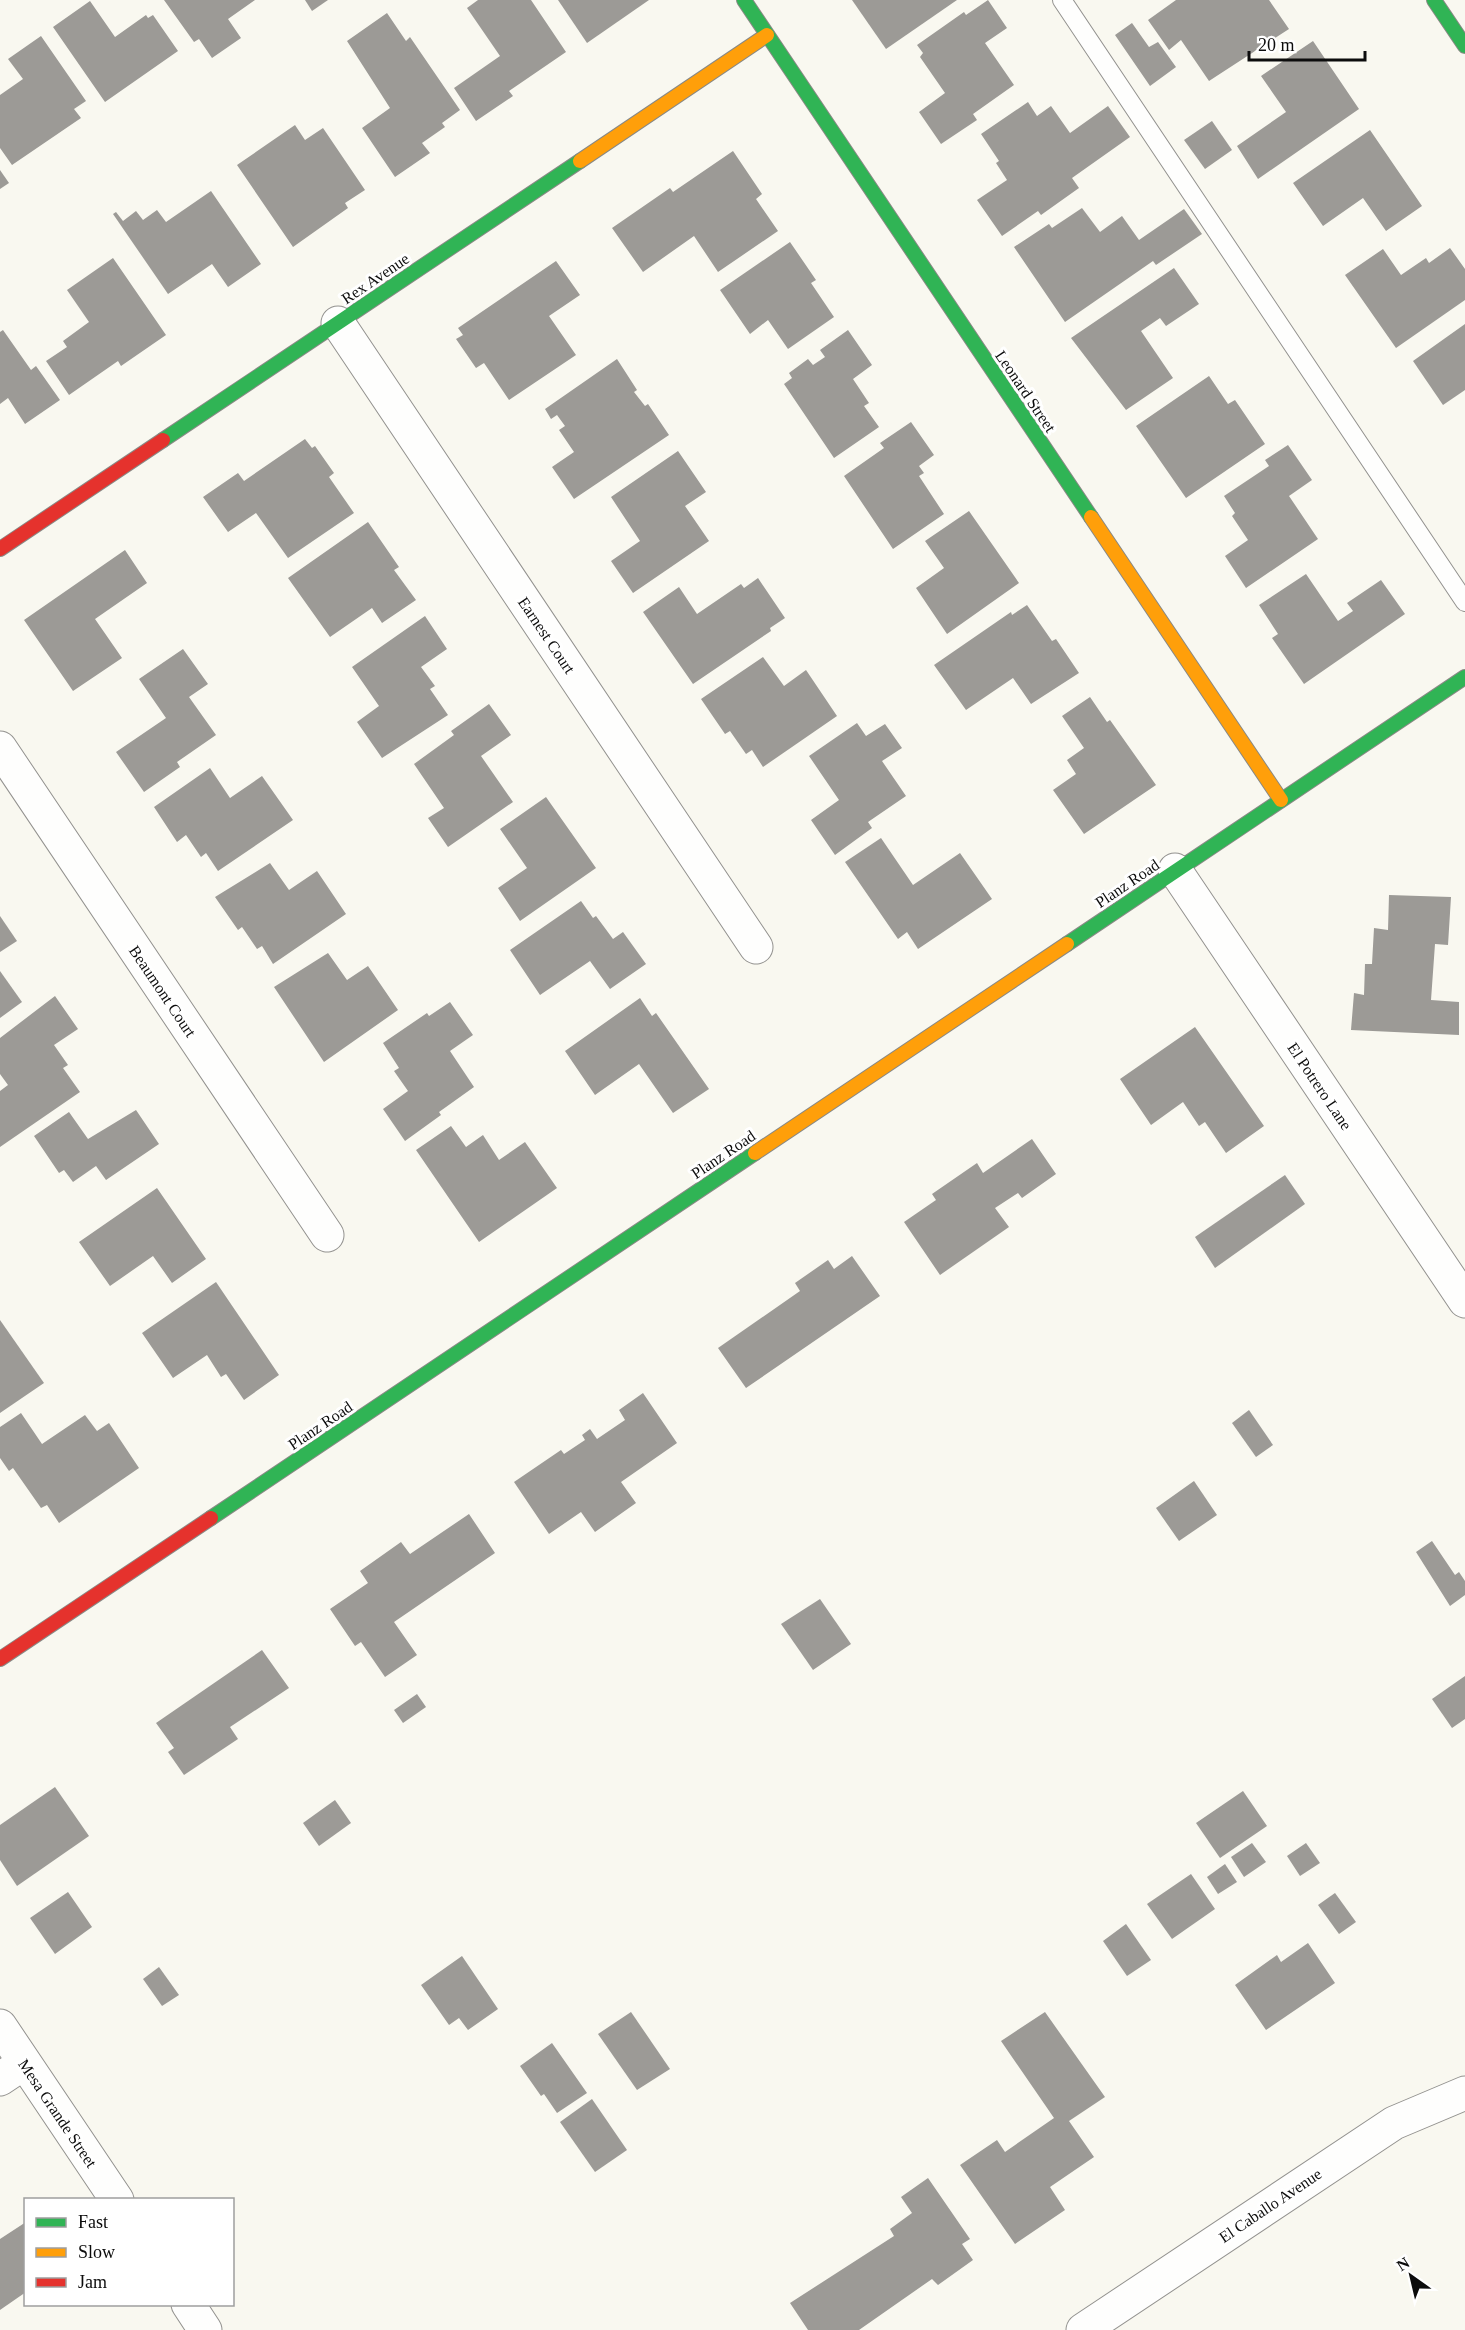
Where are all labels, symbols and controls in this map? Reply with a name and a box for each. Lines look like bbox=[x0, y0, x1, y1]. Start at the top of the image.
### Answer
scale bar bbox=[1249, 24, 1364, 62]
text: 20 m bbox=[1258, 35, 1295, 55]
street label: Rex Avenue bbox=[338, 250, 412, 307]
street label: Leonard Street bbox=[992, 347, 1059, 436]
street label: Earnest Court bbox=[515, 594, 579, 677]
street label: Planz Road bbox=[1092, 856, 1162, 911]
street label: Beaumont Court bbox=[126, 942, 200, 1041]
street label: El Potrero Lane bbox=[1284, 1040, 1355, 1133]
street label: Planz Road bbox=[688, 1127, 758, 1182]
street label: Planz Road bbox=[285, 1398, 355, 1453]
street label: Mesa Grande Street bbox=[15, 2056, 100, 2171]
street label: El Caballo Avenue bbox=[1216, 2165, 1325, 2246]
legend bbox=[24, 2198, 234, 2306]
text: Fast bbox=[78, 2212, 108, 2232]
text: Slow bbox=[78, 2242, 115, 2262]
north arrow bbox=[1381, 2246, 1441, 2306]
text: N bbox=[1393, 2253, 1413, 2274]
text: Jam bbox=[78, 2272, 107, 2292]

